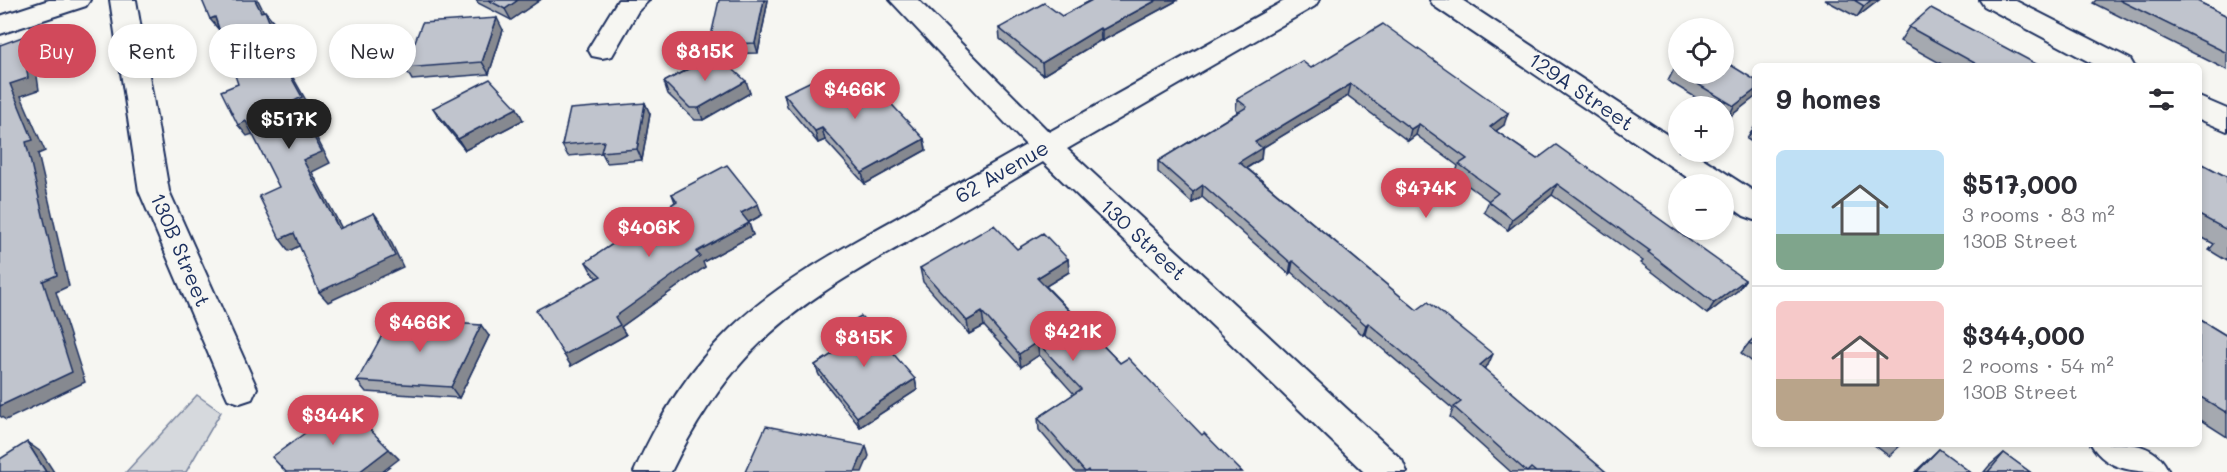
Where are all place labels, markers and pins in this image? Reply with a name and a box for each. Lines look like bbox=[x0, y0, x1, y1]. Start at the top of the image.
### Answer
pin: $815K bbox=[663, 31, 747, 82]
pin: $466K bbox=[813, 69, 897, 120]
pin: $517K bbox=[247, 99, 331, 150]
pin: $474K bbox=[1384, 168, 1468, 219]
pin: $406K bbox=[607, 207, 691, 258]
pin: $466K bbox=[378, 302, 462, 353]
pin: $421K bbox=[1031, 311, 1115, 362]
pin: $815K bbox=[822, 317, 906, 368]
pin: $344K bbox=[291, 395, 375, 446]

